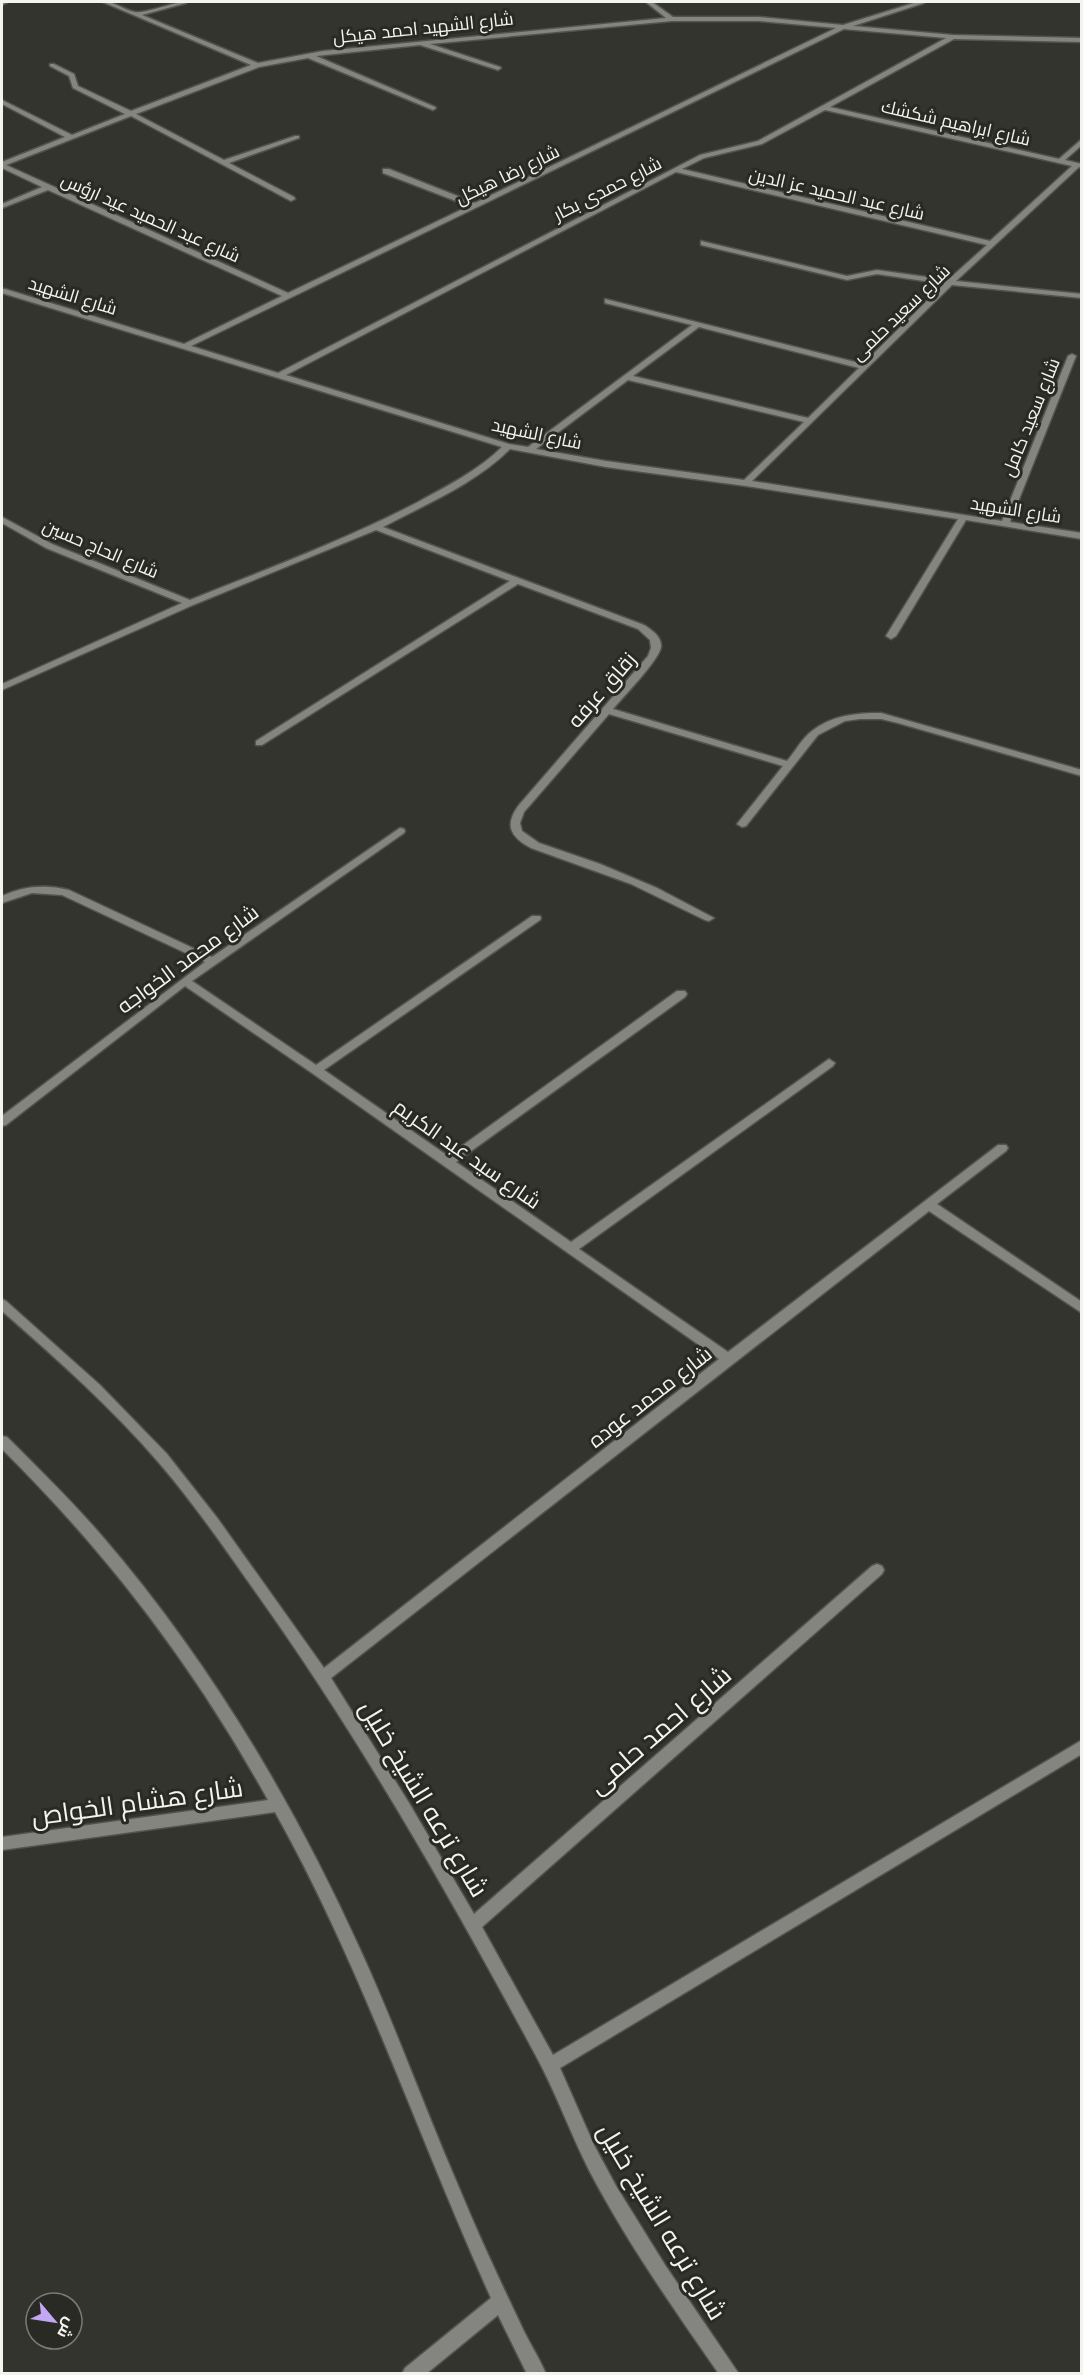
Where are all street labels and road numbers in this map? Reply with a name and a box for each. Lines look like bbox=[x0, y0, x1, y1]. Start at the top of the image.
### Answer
street label: شارع الشهيد احمد هيكل bbox=[332, 7, 515, 49]
street label: شارع ابراهيم شكشك bbox=[879, 94, 1033, 152]
street label: شارع رضا هيكل bbox=[451, 139, 563, 210]
street label: شارع حمدى بكار bbox=[548, 151, 666, 227]
street label: شارع عبد الحميد عز الدين bbox=[747, 162, 927, 226]
street label: شارع عبد الحميد عيد ارؤس bbox=[57, 168, 244, 268]
street label: شارع سعيد حلمى bbox=[846, 259, 955, 366]
street label: شارع الشهيد bbox=[25, 271, 120, 321]
street label: شارع سعيد كامل bbox=[996, 354, 1066, 480]
street label: شارع الشهيد bbox=[490, 413, 584, 455]
street label: شارع الشهيد bbox=[969, 491, 1063, 529]
street label: شارع الحاج حسين bbox=[39, 514, 162, 584]
street label: زقاق عرفه bbox=[562, 646, 642, 733]
street label: شارع محمد الخواجه bbox=[111, 898, 264, 1020]
street label: شارع سيد عبد الكريم bbox=[388, 1093, 546, 1216]
street label: شارع محمد عوده bbox=[582, 1340, 718, 1454]
street label: شارع احمد حلمى bbox=[581, 1658, 739, 1801]
street label: شارع ترعه الشيخ خليل bbox=[352, 1694, 496, 1903]
street label: شارع هشام الخواص bbox=[29, 1770, 245, 1835]
street label: شارع ترعه الشيخ خليل bbox=[590, 2117, 734, 2326]

